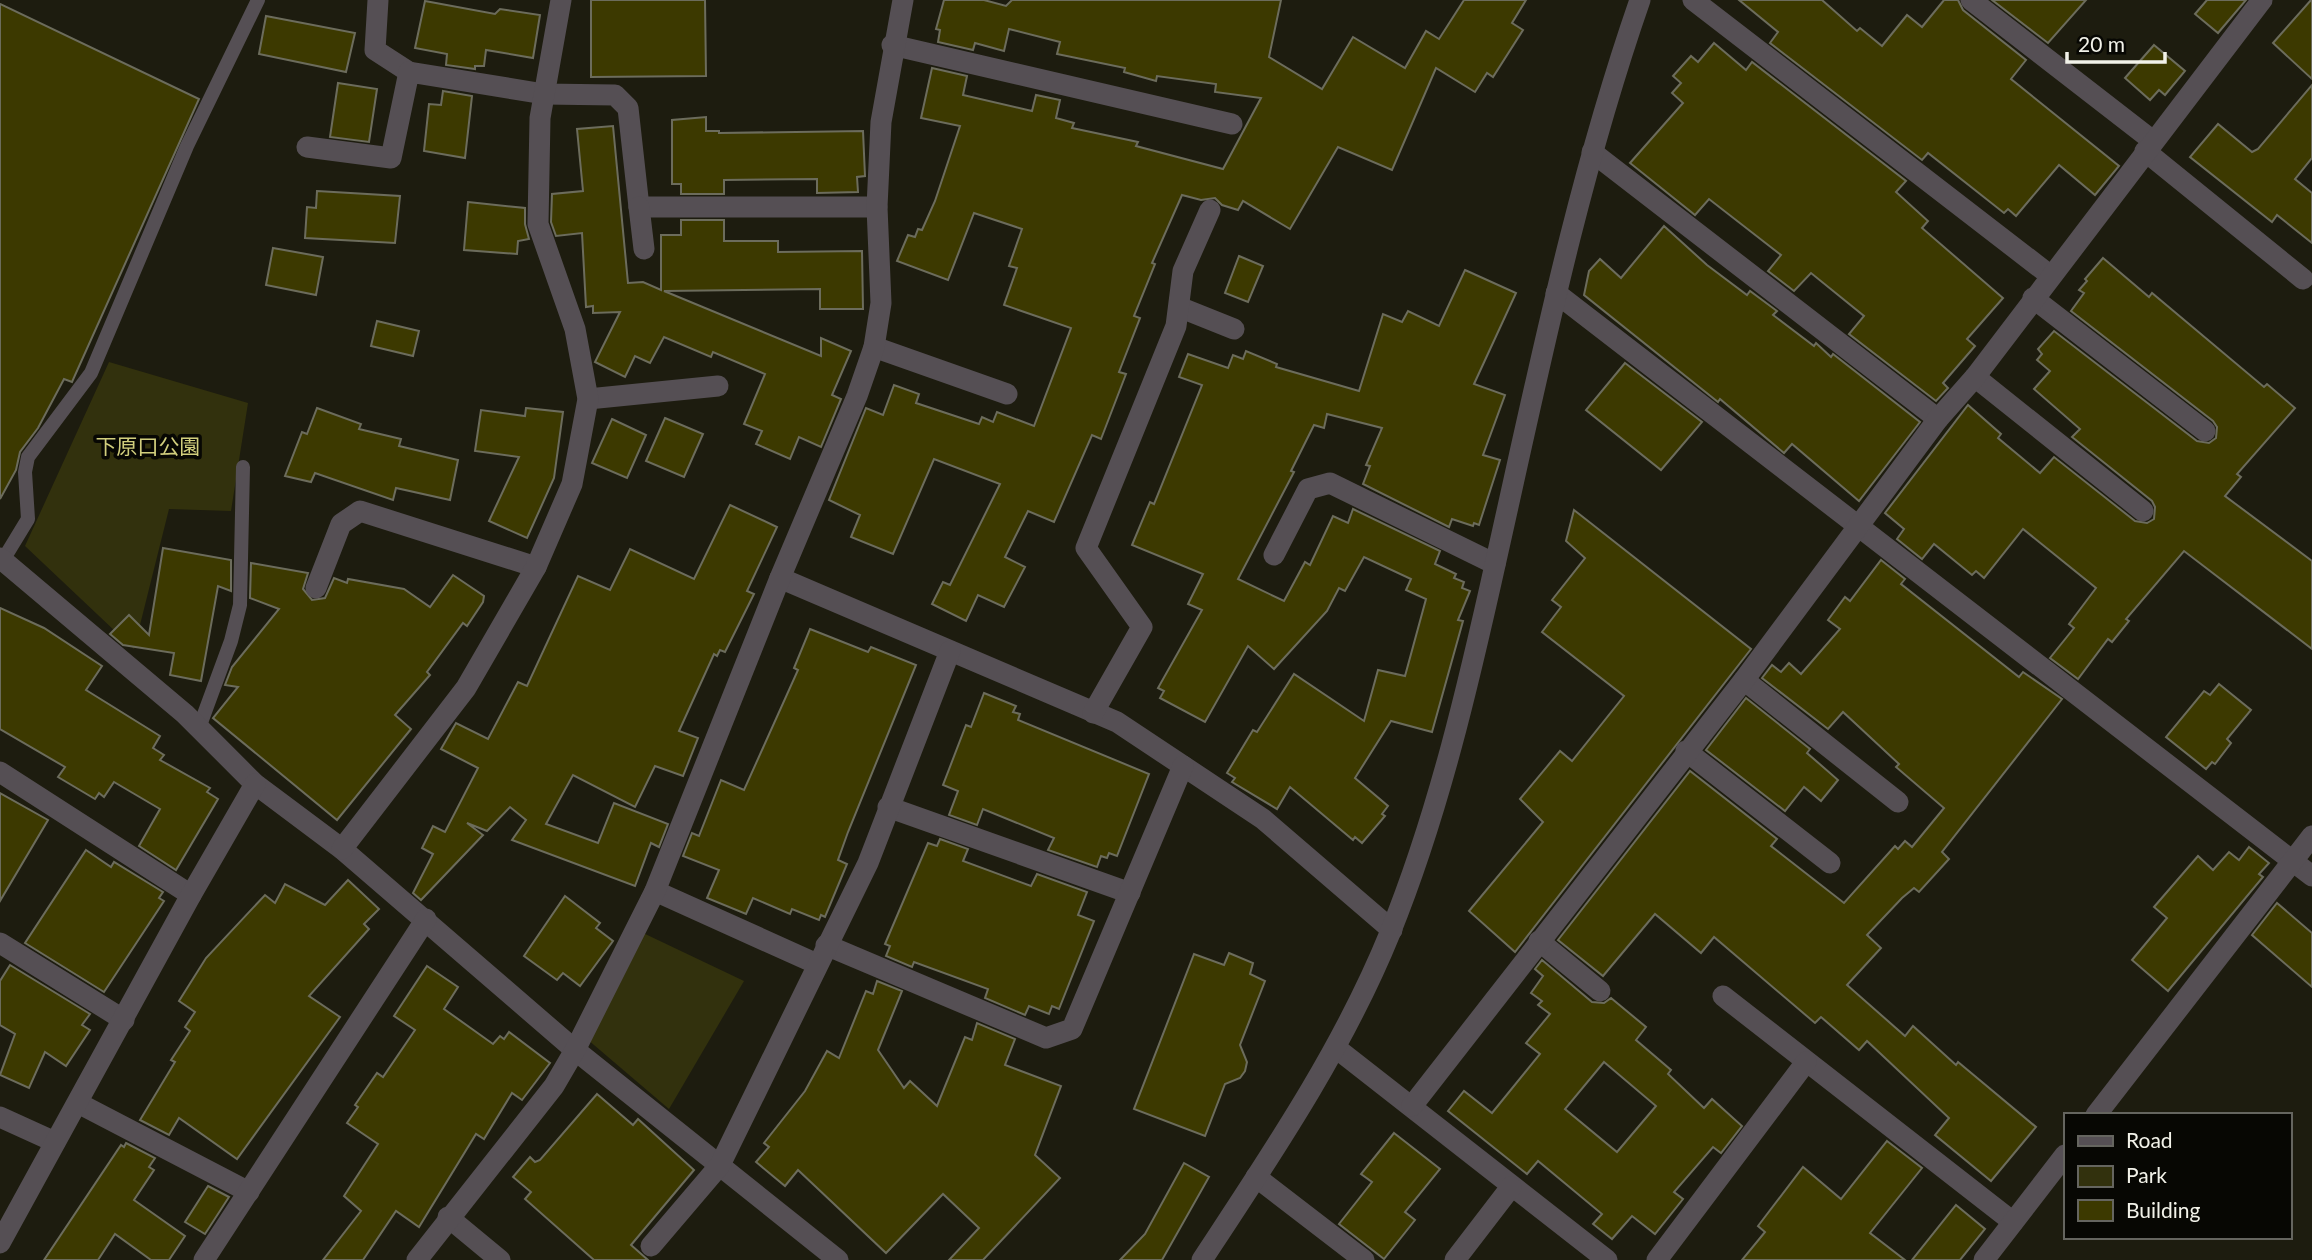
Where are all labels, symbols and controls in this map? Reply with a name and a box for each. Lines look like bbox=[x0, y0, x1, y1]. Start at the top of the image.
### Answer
scale bar bbox=[2067, 21, 2165, 65]
text: 20 m bbox=[2078, 31, 2125, 56]
park label: 下原口公園 bbox=[96, 433, 201, 458]
legend bbox=[2064, 1113, 2291, 1239]
text: Road bbox=[2126, 1127, 2173, 1152]
text: Park bbox=[2126, 1162, 2167, 1187]
text: Building bbox=[2126, 1197, 2201, 1222]

